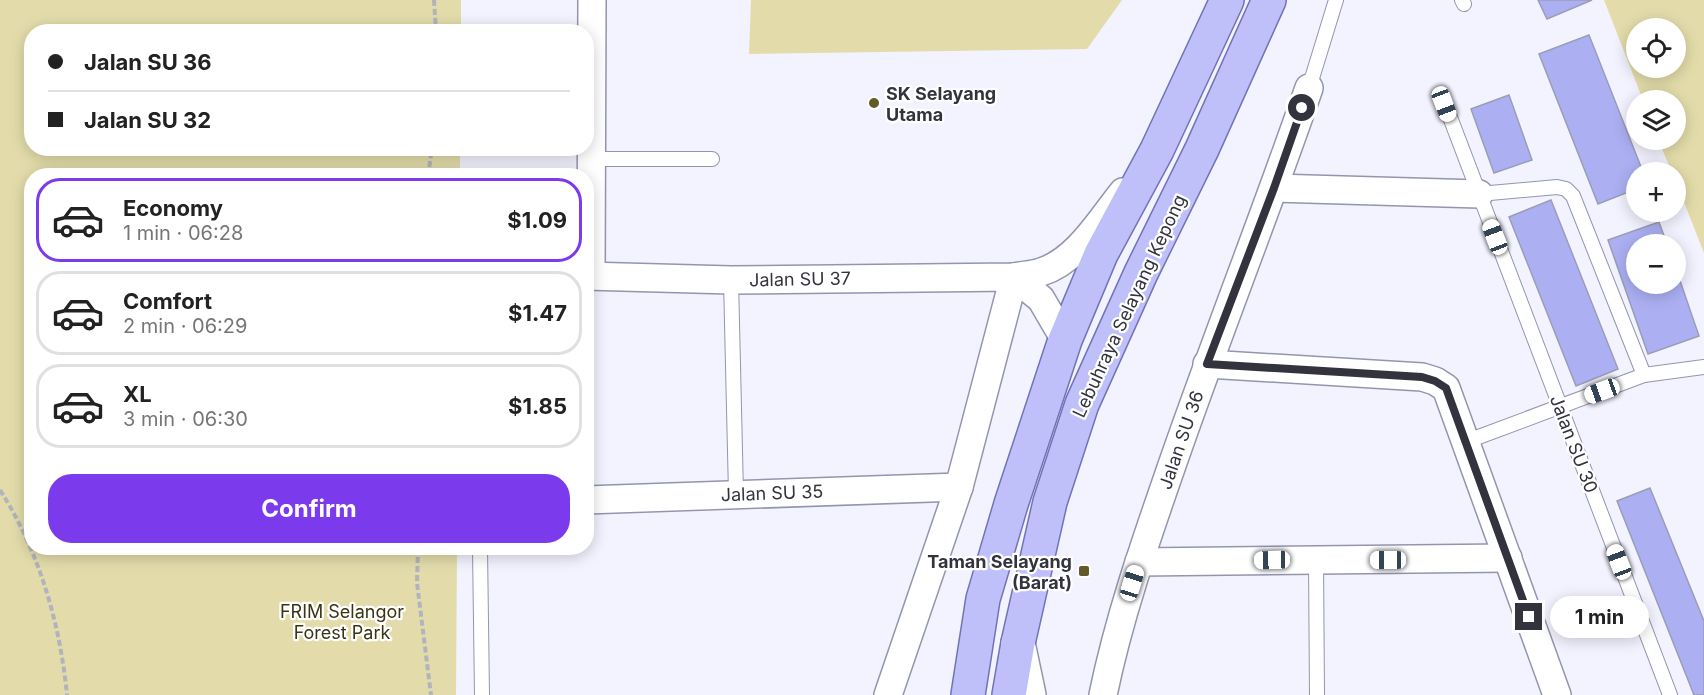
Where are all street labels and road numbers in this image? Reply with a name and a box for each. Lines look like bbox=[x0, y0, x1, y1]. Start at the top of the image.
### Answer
street label: Lebuhraya Selayang Kepong bbox=[1068, 191, 1190, 421]
street label: Jalan SU 37 bbox=[749, 268, 851, 290]
street label: Jalan SU 36 bbox=[1154, 388, 1208, 492]
street label: Jalan SU 30 bbox=[1546, 392, 1602, 496]
street label: Jalan SU 35 bbox=[720, 481, 824, 505]

